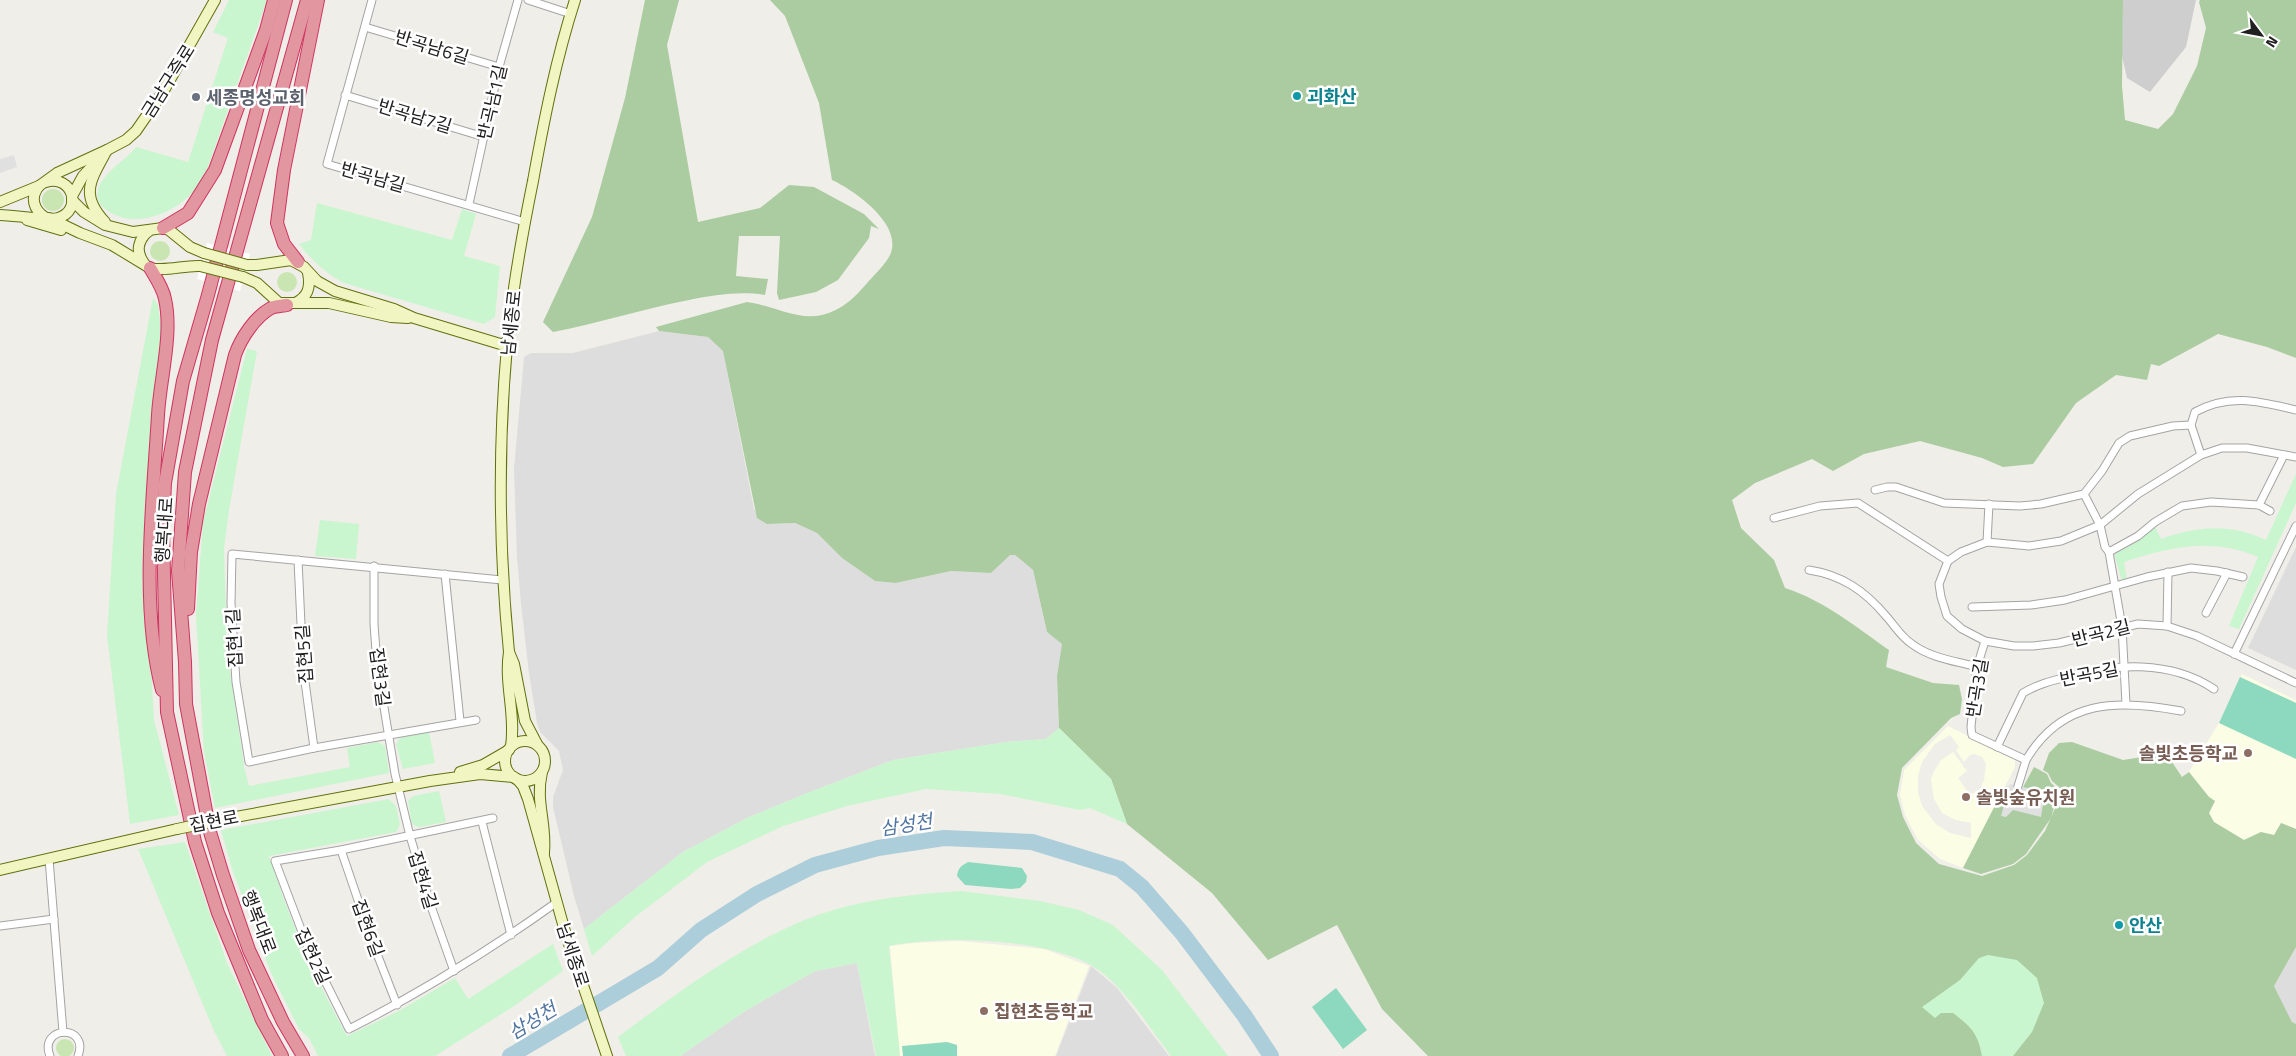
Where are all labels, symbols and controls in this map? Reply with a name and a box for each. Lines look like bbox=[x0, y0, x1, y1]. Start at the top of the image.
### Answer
north arrow bbox=[2236, 10, 2286, 60]
street label: 반곡남6길 bbox=[392, 23, 472, 71]
text: N bbox=[2261, 32, 2284, 52]
street label: 금남구즉로 bbox=[135, 39, 201, 123]
street label: 반곡남1길 bbox=[470, 62, 514, 142]
place label: 괴화산 bbox=[1307, 83, 1357, 110]
place label: 세종명성교회 bbox=[206, 84, 305, 111]
marker: 괴화산 bbox=[1291, 90, 1303, 102]
marker: 세종명성교회 bbox=[190, 91, 202, 103]
street label: 반곡남7길 bbox=[375, 92, 455, 140]
street label: 반곡남길 bbox=[337, 155, 409, 199]
street label: 남세종로 bbox=[494, 289, 528, 357]
street label: 행복대로 bbox=[148, 496, 180, 564]
street label: 집현1길 bbox=[219, 607, 249, 669]
street label: 반곡2길 bbox=[2069, 613, 2133, 653]
street label: 집현5길 bbox=[288, 623, 320, 685]
street label: 집현3길 bbox=[363, 646, 397, 708]
street label: 반곡5길 bbox=[2057, 655, 2121, 693]
street label: 반곡3길 bbox=[1959, 656, 1995, 720]
place label: 솔빛초등학교 bbox=[2139, 740, 2238, 767]
marker: 솔빛초등학교 bbox=[2242, 747, 2254, 759]
place label: 솔빛숲유치원 bbox=[1976, 784, 2075, 811]
marker: 솔빛숲유치원 bbox=[1960, 791, 1972, 803]
street label: 집현로 bbox=[187, 803, 241, 839]
water label: 삼성천 bbox=[878, 805, 936, 842]
street label: 집현4길 bbox=[401, 847, 445, 913]
street label: 행복대로 bbox=[235, 886, 283, 958]
street label: 집현6길 bbox=[345, 895, 391, 961]
place label: 안산 bbox=[2129, 912, 2163, 939]
street label: 남세종로 bbox=[550, 919, 596, 991]
marker: 안산 bbox=[2113, 919, 2125, 931]
street label: 집현2길 bbox=[288, 923, 338, 989]
water label: 삼성천 bbox=[502, 993, 563, 1046]
place label: 집현초등학교 bbox=[994, 998, 1093, 1025]
marker: 집현초등학교 bbox=[978, 1005, 990, 1017]

